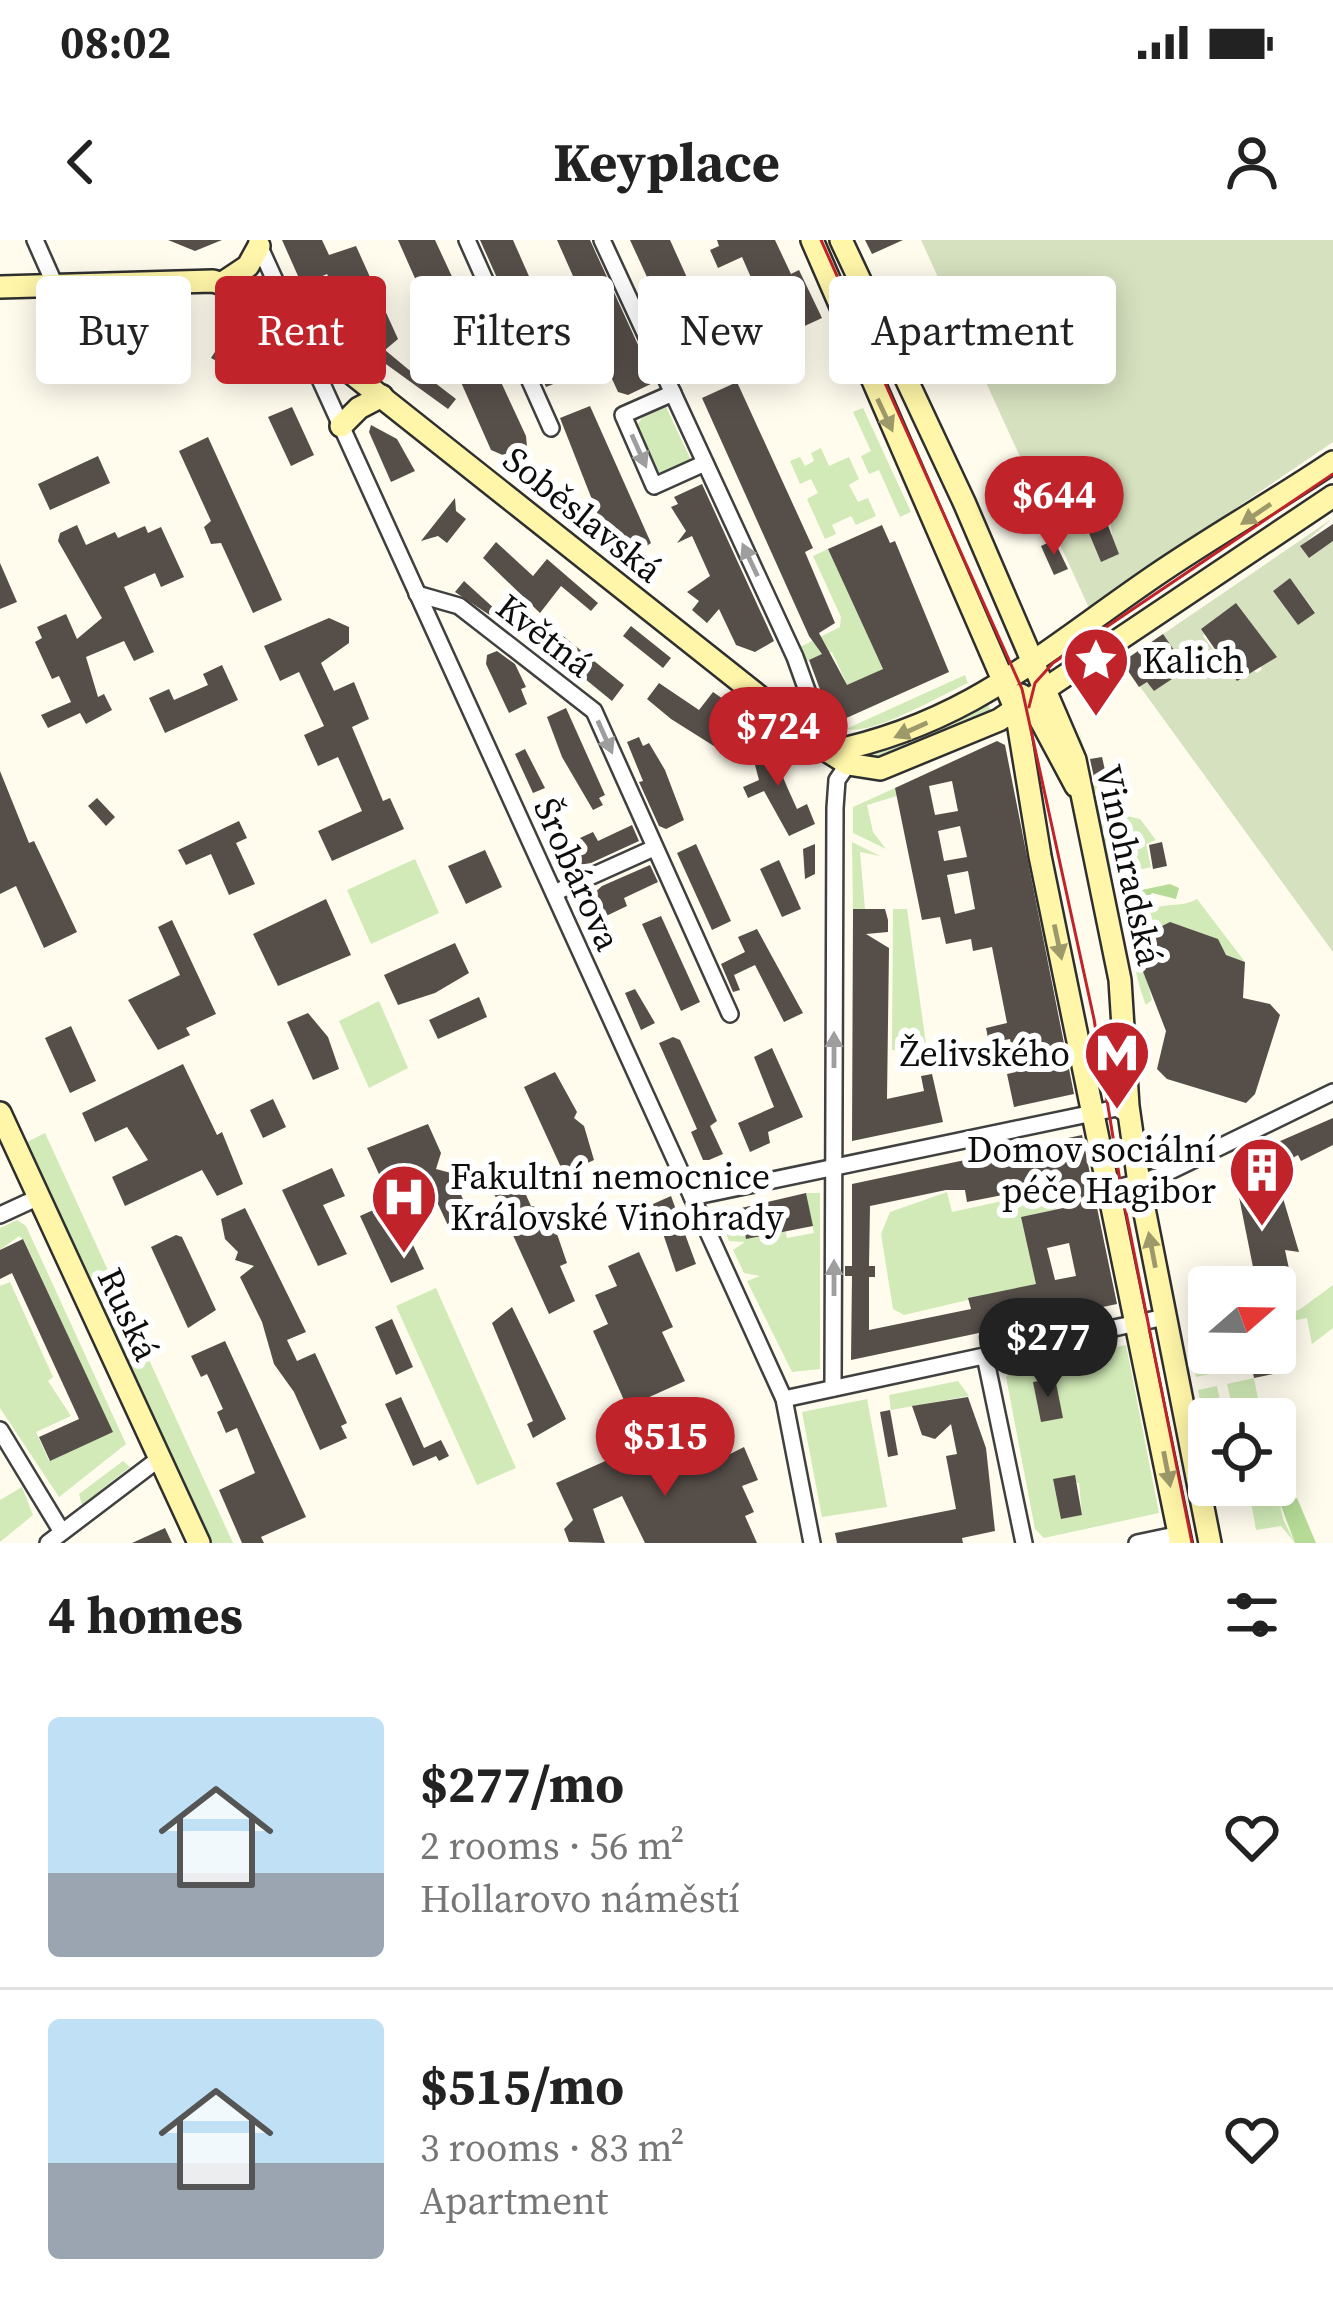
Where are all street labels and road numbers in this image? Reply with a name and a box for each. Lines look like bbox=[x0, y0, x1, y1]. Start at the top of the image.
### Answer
street label: Soběslavská bbox=[493, 435, 673, 594]
street label: Květná bbox=[486, 582, 603, 689]
street label: Vinohradská bbox=[1084, 760, 1175, 970]
street label: Šrobárova bbox=[522, 790, 633, 959]
street label: Ruská bbox=[86, 1260, 172, 1369]

